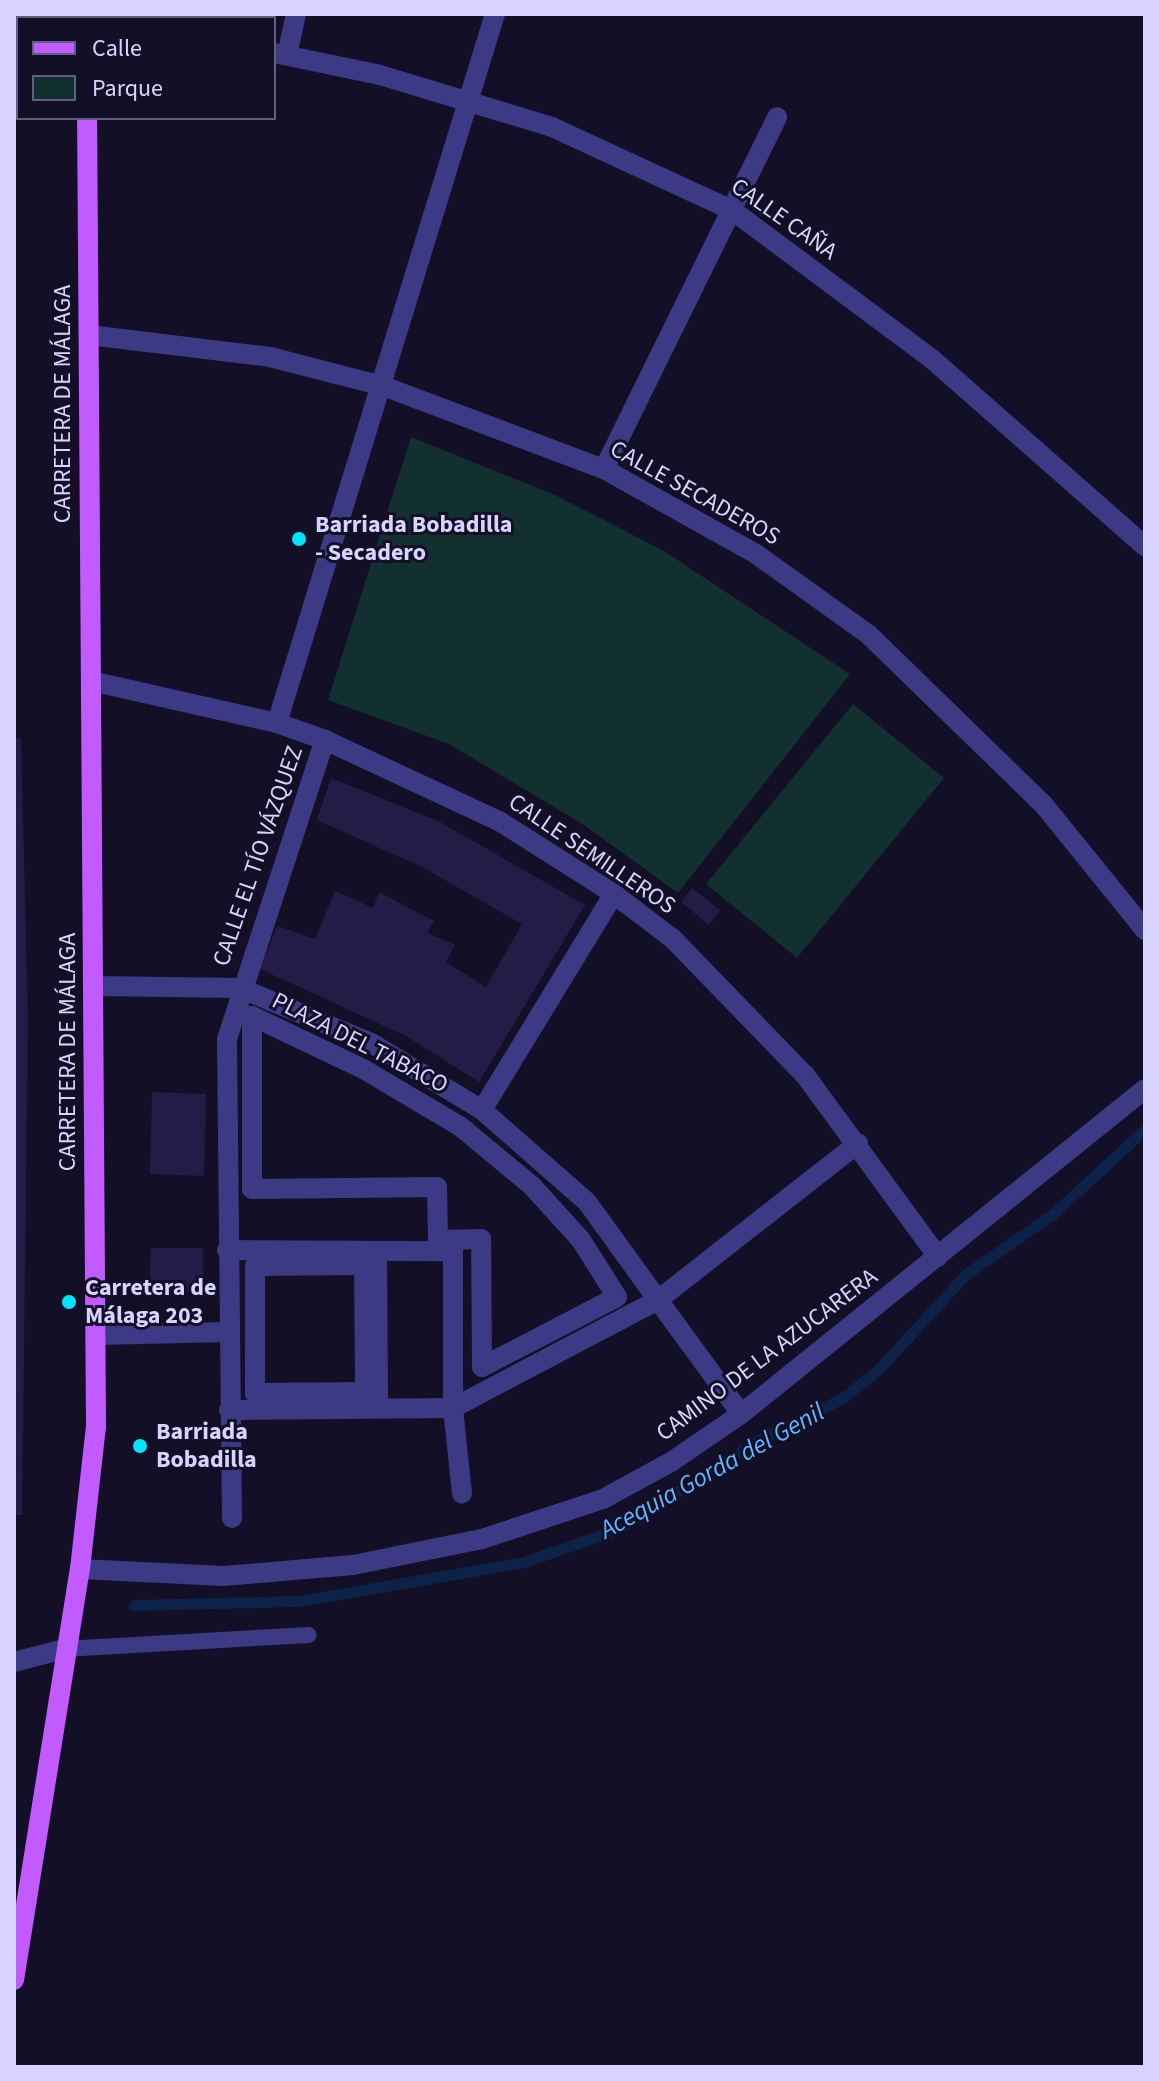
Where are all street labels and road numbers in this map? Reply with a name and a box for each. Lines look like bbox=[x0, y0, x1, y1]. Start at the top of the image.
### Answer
street label: CALLE CAÑA bbox=[725, 172, 843, 266]
street label: CARRETERA DE MÁLAGA bbox=[49, 285, 77, 523]
street label: CALLE SECADEROS bbox=[605, 434, 785, 552]
street label: CALLE EL TÍO VÁZQUEZ bbox=[207, 742, 309, 970]
street label: CALLE SEMILLEROS bbox=[503, 788, 681, 920]
street label: CARRETERA DE MÁLAGA bbox=[54, 933, 82, 1171]
street label: PLAZA DEL TABACO bbox=[267, 986, 453, 1100]
street label: CAMINO DE LA AZUCARERA bbox=[651, 1262, 883, 1448]

